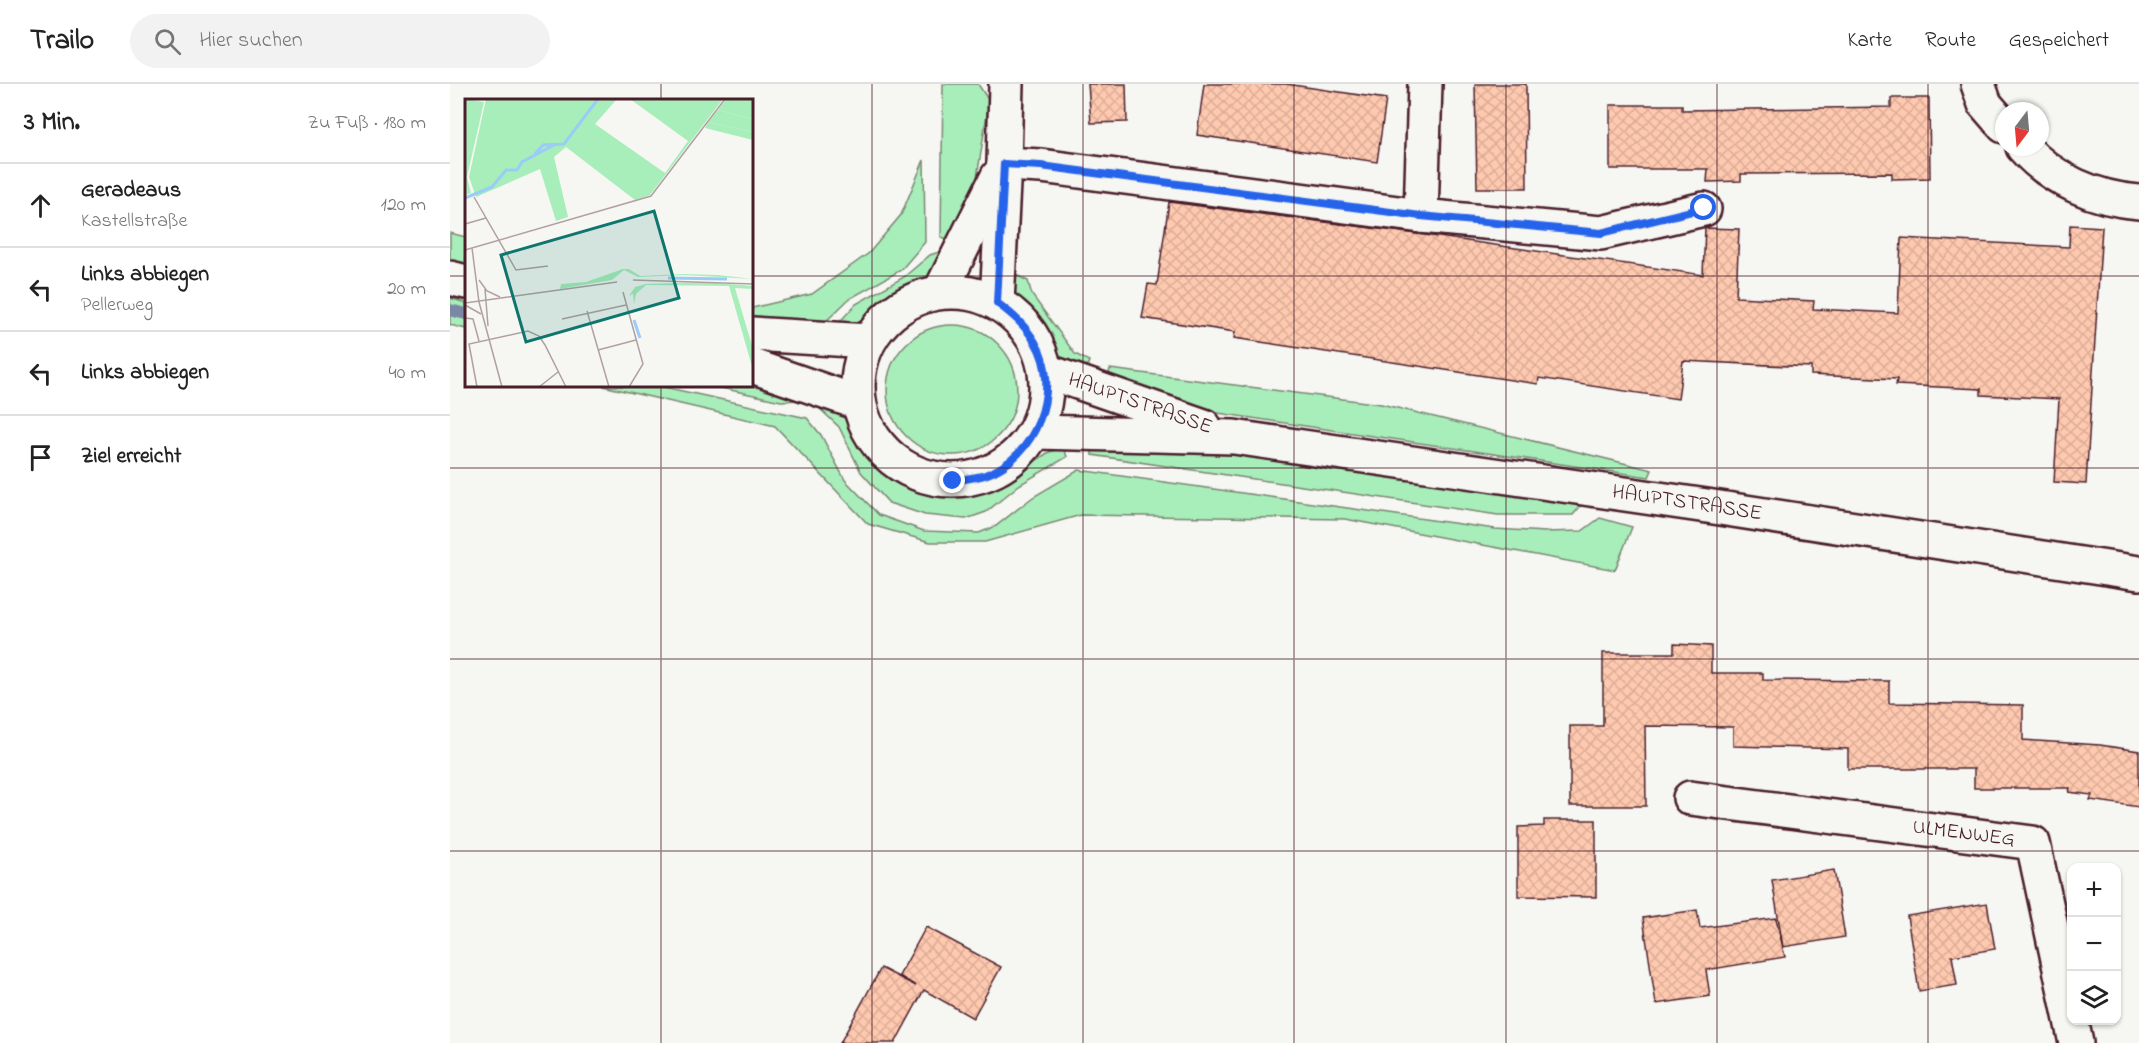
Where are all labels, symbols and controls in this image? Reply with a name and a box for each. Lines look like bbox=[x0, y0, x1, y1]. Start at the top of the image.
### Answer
search box bbox=[130, 14, 550, 68]
text: Trailo bbox=[30, 21, 94, 62]
icon: search bbox=[151, 25, 184, 58]
text: Hier suchen bbox=[199, 25, 303, 57]
text: Karte bbox=[1847, 26, 1892, 56]
text: Route bbox=[1925, 26, 1976, 56]
text: Gespeichert bbox=[2009, 26, 2109, 56]
inset map bbox=[465, 99, 753, 387]
north arrow bbox=[1995, 102, 2049, 156]
text: 3 Min. bbox=[24, 104, 80, 142]
text: Zu Fuß · 180 m bbox=[308, 109, 426, 138]
text: Geradeaus bbox=[81, 175, 181, 207]
icon: ahead bbox=[24, 189, 57, 222]
text: 120 m bbox=[381, 191, 426, 220]
route start bbox=[1690, 194, 1716, 220]
text: Kastellstraße bbox=[81, 207, 187, 236]
text: Links abbiegen bbox=[81, 259, 209, 291]
icon: left bbox=[24, 273, 57, 306]
text: 20 m bbox=[387, 275, 426, 304]
text: Pellerweg bbox=[81, 291, 153, 320]
icon: left bbox=[24, 357, 57, 390]
text: Links abbiegen bbox=[81, 357, 209, 389]
text: 40 m bbox=[389, 359, 426, 388]
street label: HAUPTSTRASSE bbox=[1064, 365, 1216, 443]
icon: arrive bbox=[24, 441, 57, 474]
text: Ziel erreicht bbox=[81, 441, 181, 473]
route end bbox=[939, 467, 965, 493]
street label: HAUPTSTRASSE bbox=[1610, 477, 1764, 529]
street label: ULMENWEG bbox=[1911, 812, 2017, 855]
map controls bbox=[2067, 863, 2121, 1025]
button: + bbox=[2067, 863, 2121, 917]
button: − bbox=[2067, 917, 2121, 971]
button: layers bbox=[2067, 971, 2121, 1025]

